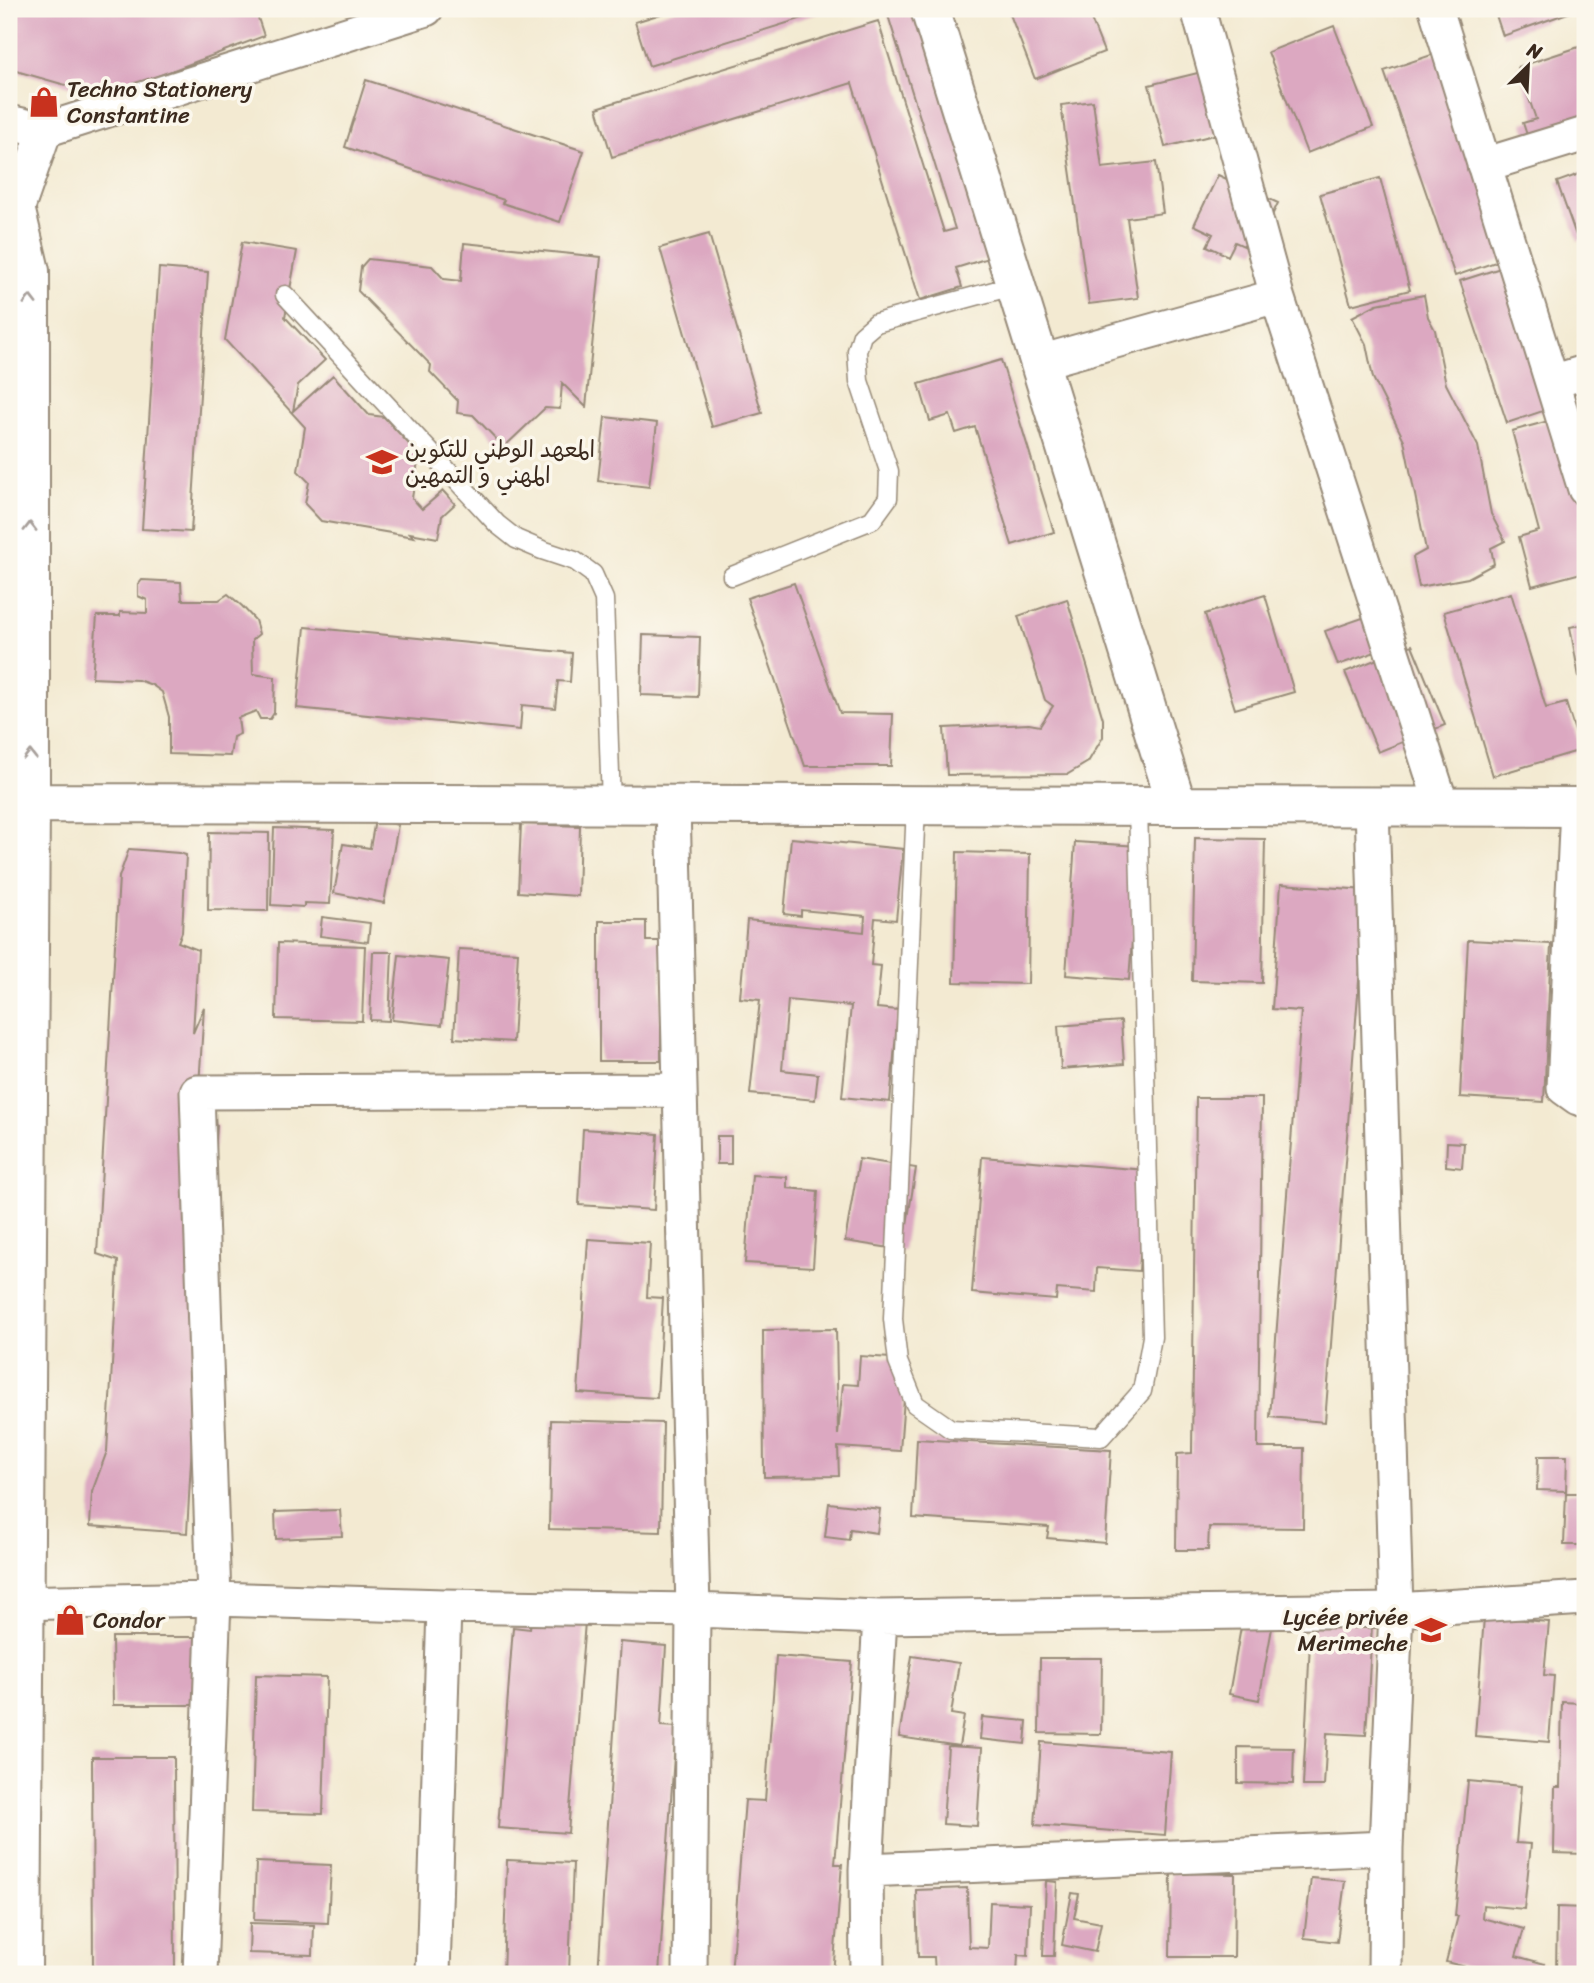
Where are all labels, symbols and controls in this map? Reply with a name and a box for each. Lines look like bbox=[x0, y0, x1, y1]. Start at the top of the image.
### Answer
north arrow bbox=[1492, 32, 1562, 102]
text: N bbox=[1521, 33, 1548, 69]
place label: Techno Stationery Constantine bbox=[67, 69, 252, 136]
shop icon: Techno Stationery Constantine bbox=[27, 85, 61, 119]
one-way arrow bbox=[22, 294, 38, 304]
place label: المعهد الوطني للتكوين المهني و التمهين bbox=[405, 429, 595, 496]
school or university icon: المعهد الوطني للتكوين المهني و التمهين bbox=[365, 445, 399, 479]
one-way arrow bbox=[22, 521, 38, 532]
one-way arrow bbox=[22, 749, 38, 759]
place label: Lycée privée Merimeche bbox=[1283, 1597, 1408, 1664]
place label: Condor bbox=[93, 1600, 166, 1641]
shop icon: Condor bbox=[53, 1603, 87, 1637]
school or university icon: Lycée privée Merimeche bbox=[1414, 1613, 1448, 1647]

